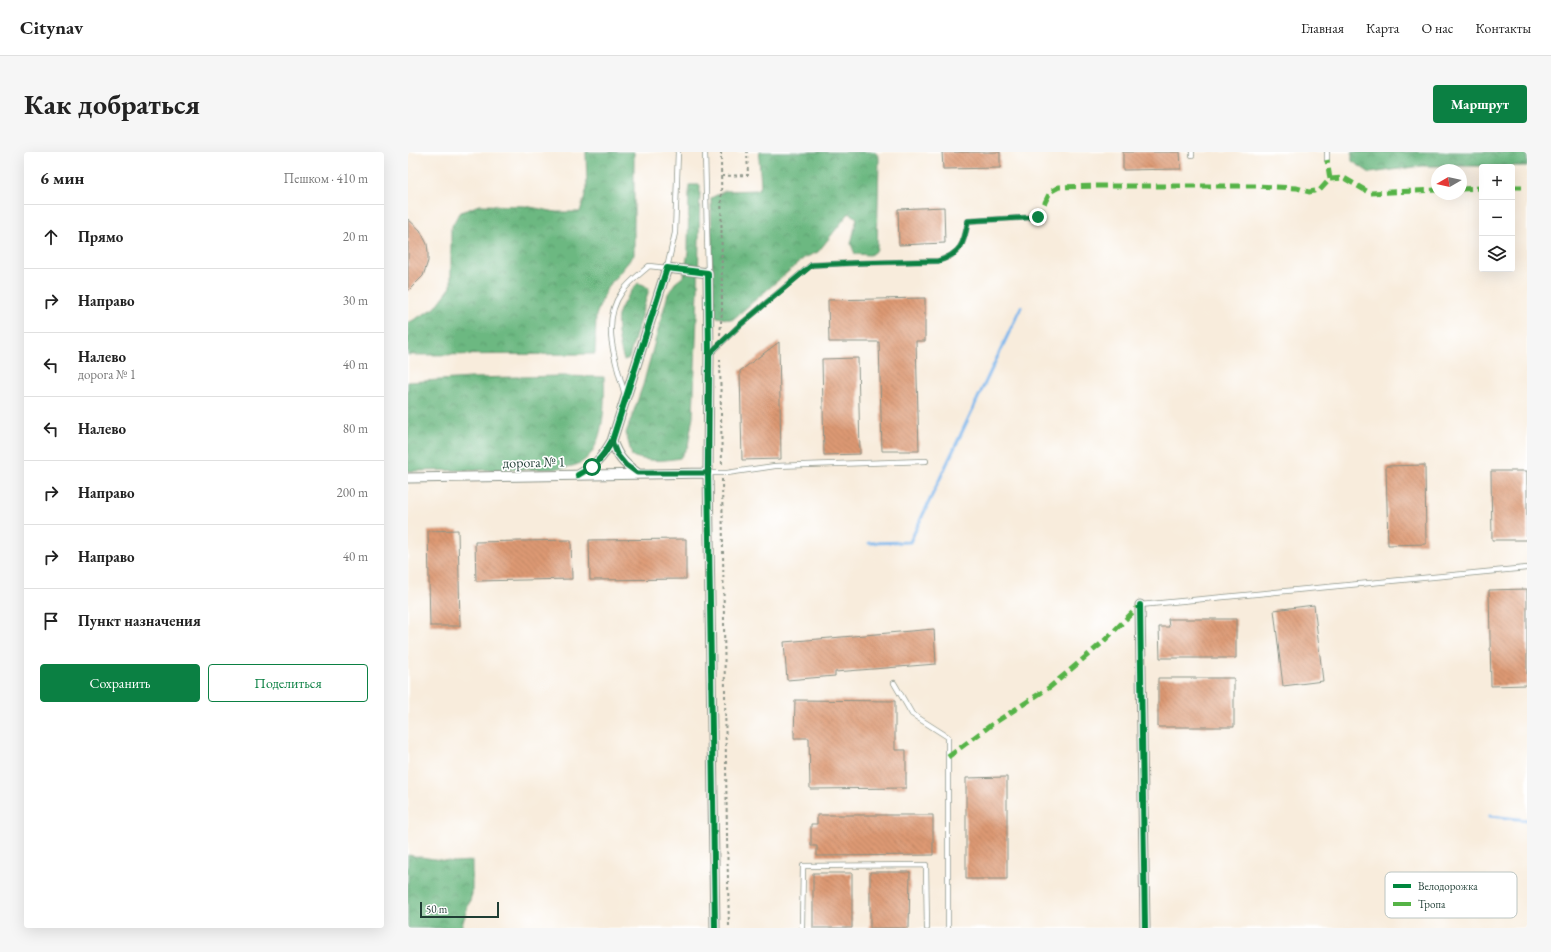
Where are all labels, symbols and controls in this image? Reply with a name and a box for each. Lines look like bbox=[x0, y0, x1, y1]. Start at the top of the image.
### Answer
text: Citynav bbox=[20, 15, 83, 40]
text: Главная bbox=[1301, 19, 1344, 37]
text: Карта bbox=[1366, 19, 1399, 37]
text: О нас bbox=[1421, 19, 1453, 37]
text: Контакты bbox=[1475, 19, 1531, 37]
button: Маршрут bbox=[1433, 85, 1527, 123]
text: Как добраться bbox=[24, 86, 200, 122]
north arrow bbox=[1431, 164, 1467, 200]
map controls bbox=[1479, 164, 1515, 272]
button: + bbox=[1479, 164, 1515, 200]
text: 6 мин bbox=[40, 167, 84, 189]
text: Пешком · 410 m bbox=[284, 170, 368, 187]
button: − bbox=[1479, 200, 1515, 236]
route end bbox=[1029, 208, 1047, 226]
icon: ahead bbox=[40, 226, 62, 248]
text: Прямо bbox=[78, 227, 123, 246]
text: 20 m bbox=[343, 228, 368, 245]
button: layers bbox=[1479, 236, 1515, 272]
icon: right bbox=[40, 290, 62, 312]
text: Направо bbox=[78, 291, 135, 310]
text: 30 m bbox=[343, 292, 368, 309]
text: Налево bbox=[78, 347, 126, 366]
icon: left bbox=[40, 354, 62, 376]
text: 40 m bbox=[343, 356, 368, 373]
text: дорога № 1 bbox=[78, 366, 136, 383]
icon: left bbox=[40, 418, 62, 440]
text: Налево bbox=[78, 419, 126, 438]
text: 80 m bbox=[343, 420, 368, 437]
street label: дорога № 1 bbox=[503, 452, 565, 472]
route start bbox=[583, 458, 601, 476]
icon: right bbox=[40, 482, 62, 504]
text: Направо bbox=[78, 483, 135, 502]
text: 200 m bbox=[337, 484, 368, 501]
icon: right bbox=[40, 546, 62, 568]
text: Направо bbox=[78, 547, 135, 566]
text: 40 m bbox=[343, 548, 368, 565]
icon: arrive bbox=[40, 610, 62, 632]
text: Пункт назначения bbox=[78, 611, 201, 630]
button: Сохранить bbox=[40, 664, 200, 702]
button: Поделиться bbox=[208, 664, 368, 702]
legend bbox=[1385, 872, 1517, 918]
text: Велодорожка bbox=[1418, 879, 1478, 893]
text: Тропа bbox=[1418, 897, 1446, 911]
scale bar bbox=[420, 900, 499, 919]
text: 50 m bbox=[426, 902, 447, 916]

